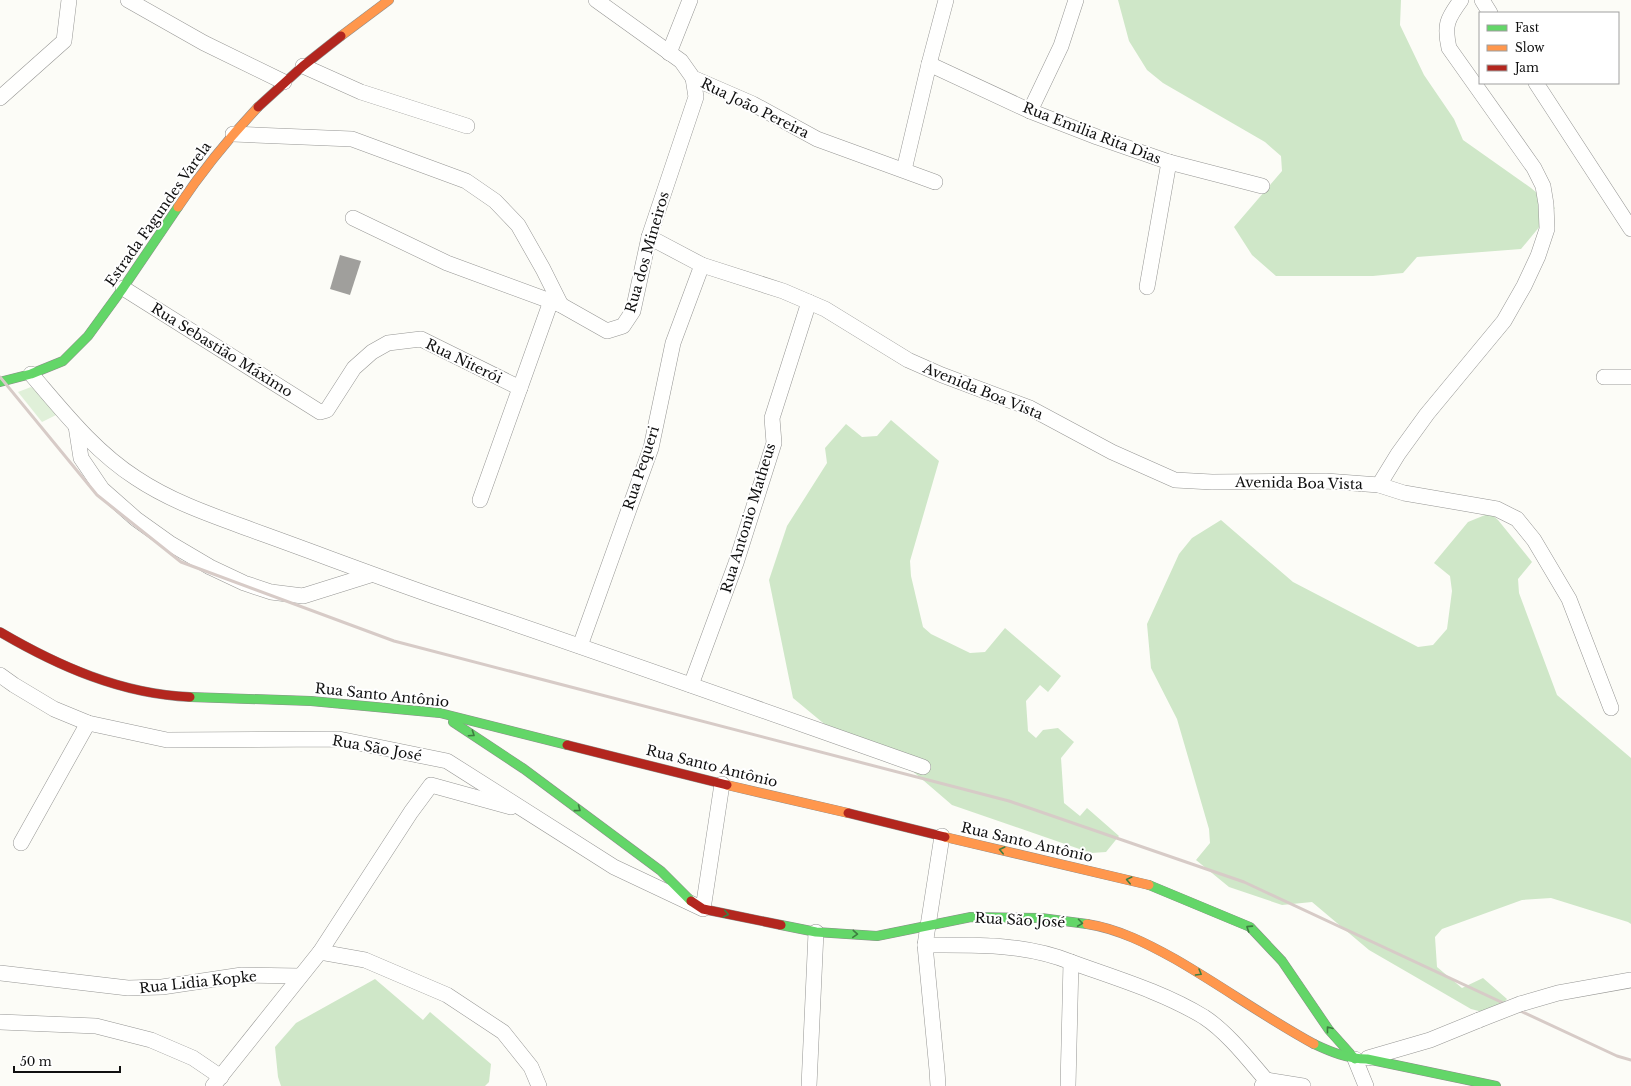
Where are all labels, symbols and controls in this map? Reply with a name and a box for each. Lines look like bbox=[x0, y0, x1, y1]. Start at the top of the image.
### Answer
legend bbox=[1479, 12, 1619, 84]
text: Fast bbox=[1515, 20, 1540, 35]
text: Slow bbox=[1515, 40, 1545, 55]
text: Jam bbox=[1513, 60, 1539, 75]
street label: Rua João Pereira bbox=[698, 74, 812, 142]
street label: Rua Emilia Rita Dias bbox=[1020, 98, 1164, 168]
street label: Estrada Fagundes Varela bbox=[101, 138, 215, 290]
street label: Rua dos Mineiros bbox=[621, 189, 673, 315]
street label: Rua Sebastião Máximo bbox=[148, 299, 296, 401]
street label: Rua Niterói bbox=[423, 335, 505, 387]
street label: Avenida Boa Vista bbox=[919, 358, 1046, 423]
street label: Rua Pequeri bbox=[619, 424, 663, 512]
street label: Rua Antonio Matheus bbox=[717, 441, 779, 595]
street label: Avenida Boa Vista bbox=[1234, 473, 1363, 493]
street label: Rua Santo Antônio bbox=[314, 679, 450, 711]
one-way arrow bbox=[468, 729, 475, 737]
street label: Rua São José bbox=[331, 731, 423, 765]
street label: Rua Santo Antônio bbox=[644, 741, 780, 791]
one-way arrow bbox=[574, 804, 581, 811]
street label: Rua Santo Antônio bbox=[959, 818, 1095, 866]
one-way arrow bbox=[999, 847, 1005, 855]
one-way arrow bbox=[1125, 877, 1132, 885]
one-way arrow bbox=[723, 909, 730, 918]
street label: Rua São José bbox=[974, 909, 1066, 931]
one-way arrow bbox=[1077, 918, 1083, 927]
one-way arrow bbox=[1246, 925, 1253, 933]
one-way arrow bbox=[852, 930, 858, 939]
street label: Rua Lidia Kopke bbox=[138, 967, 258, 997]
one-way arrow bbox=[1195, 968, 1202, 975]
one-way arrow bbox=[1327, 1027, 1334, 1034]
scale bar bbox=[14, 1048, 120, 1074]
text: 50 m bbox=[20, 1054, 52, 1069]

